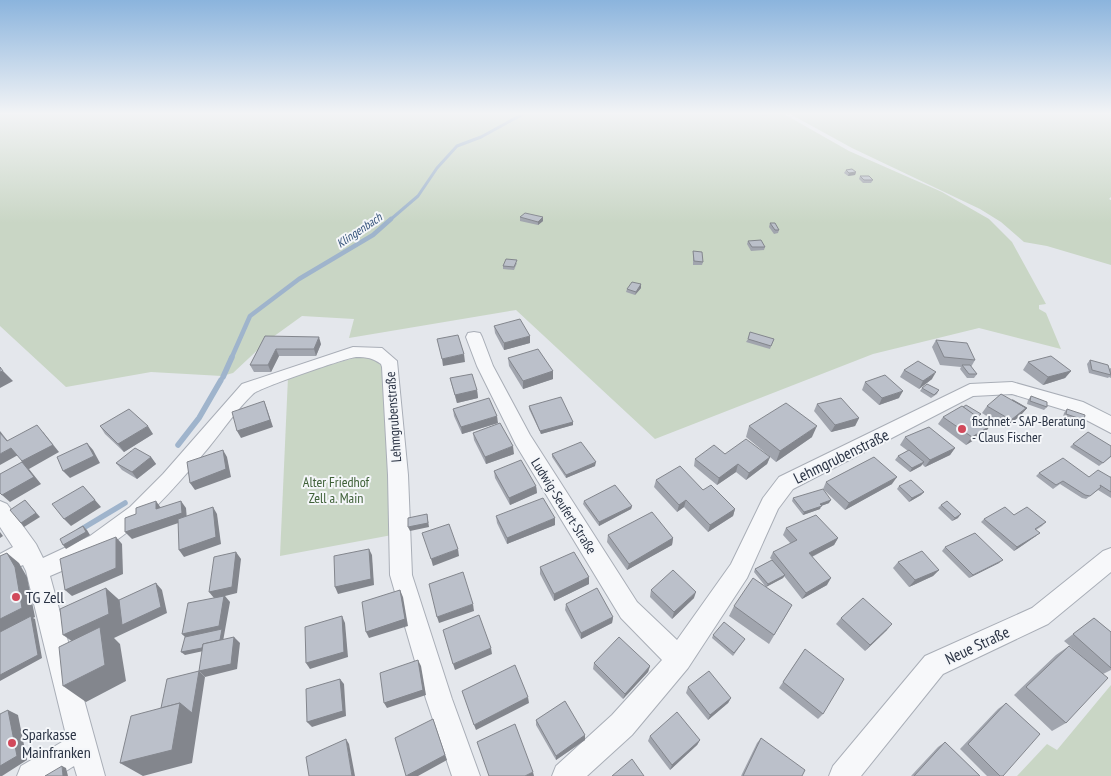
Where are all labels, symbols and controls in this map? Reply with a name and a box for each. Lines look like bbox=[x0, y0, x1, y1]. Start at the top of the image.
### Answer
water label: Klingenbach bbox=[333, 209, 385, 251]
street label: Lehmgrubenstraße bbox=[381, 371, 405, 463]
place label: fischnet - SAP-Beratung - Claus Fischer bbox=[972, 412, 1086, 446]
marker: fischnet - SAP-Beratung - Claus Fischer bbox=[956, 423, 968, 435]
street label: Lehmgrubenstraße bbox=[790, 424, 892, 488]
street label: Ludwig-Seufert-Straße bbox=[527, 455, 601, 558]
park label: Alter Friedhof Zell a. Main bbox=[303, 473, 370, 507]
place label: TG Zell bbox=[26, 587, 64, 607]
marker: TG Zell bbox=[10, 591, 22, 603]
street label: Neue Straße bbox=[942, 621, 1012, 669]
place label: Sparkasse Mainfranken bbox=[22, 724, 91, 762]
marker: Sparkasse Mainfranken bbox=[6, 737, 18, 749]

